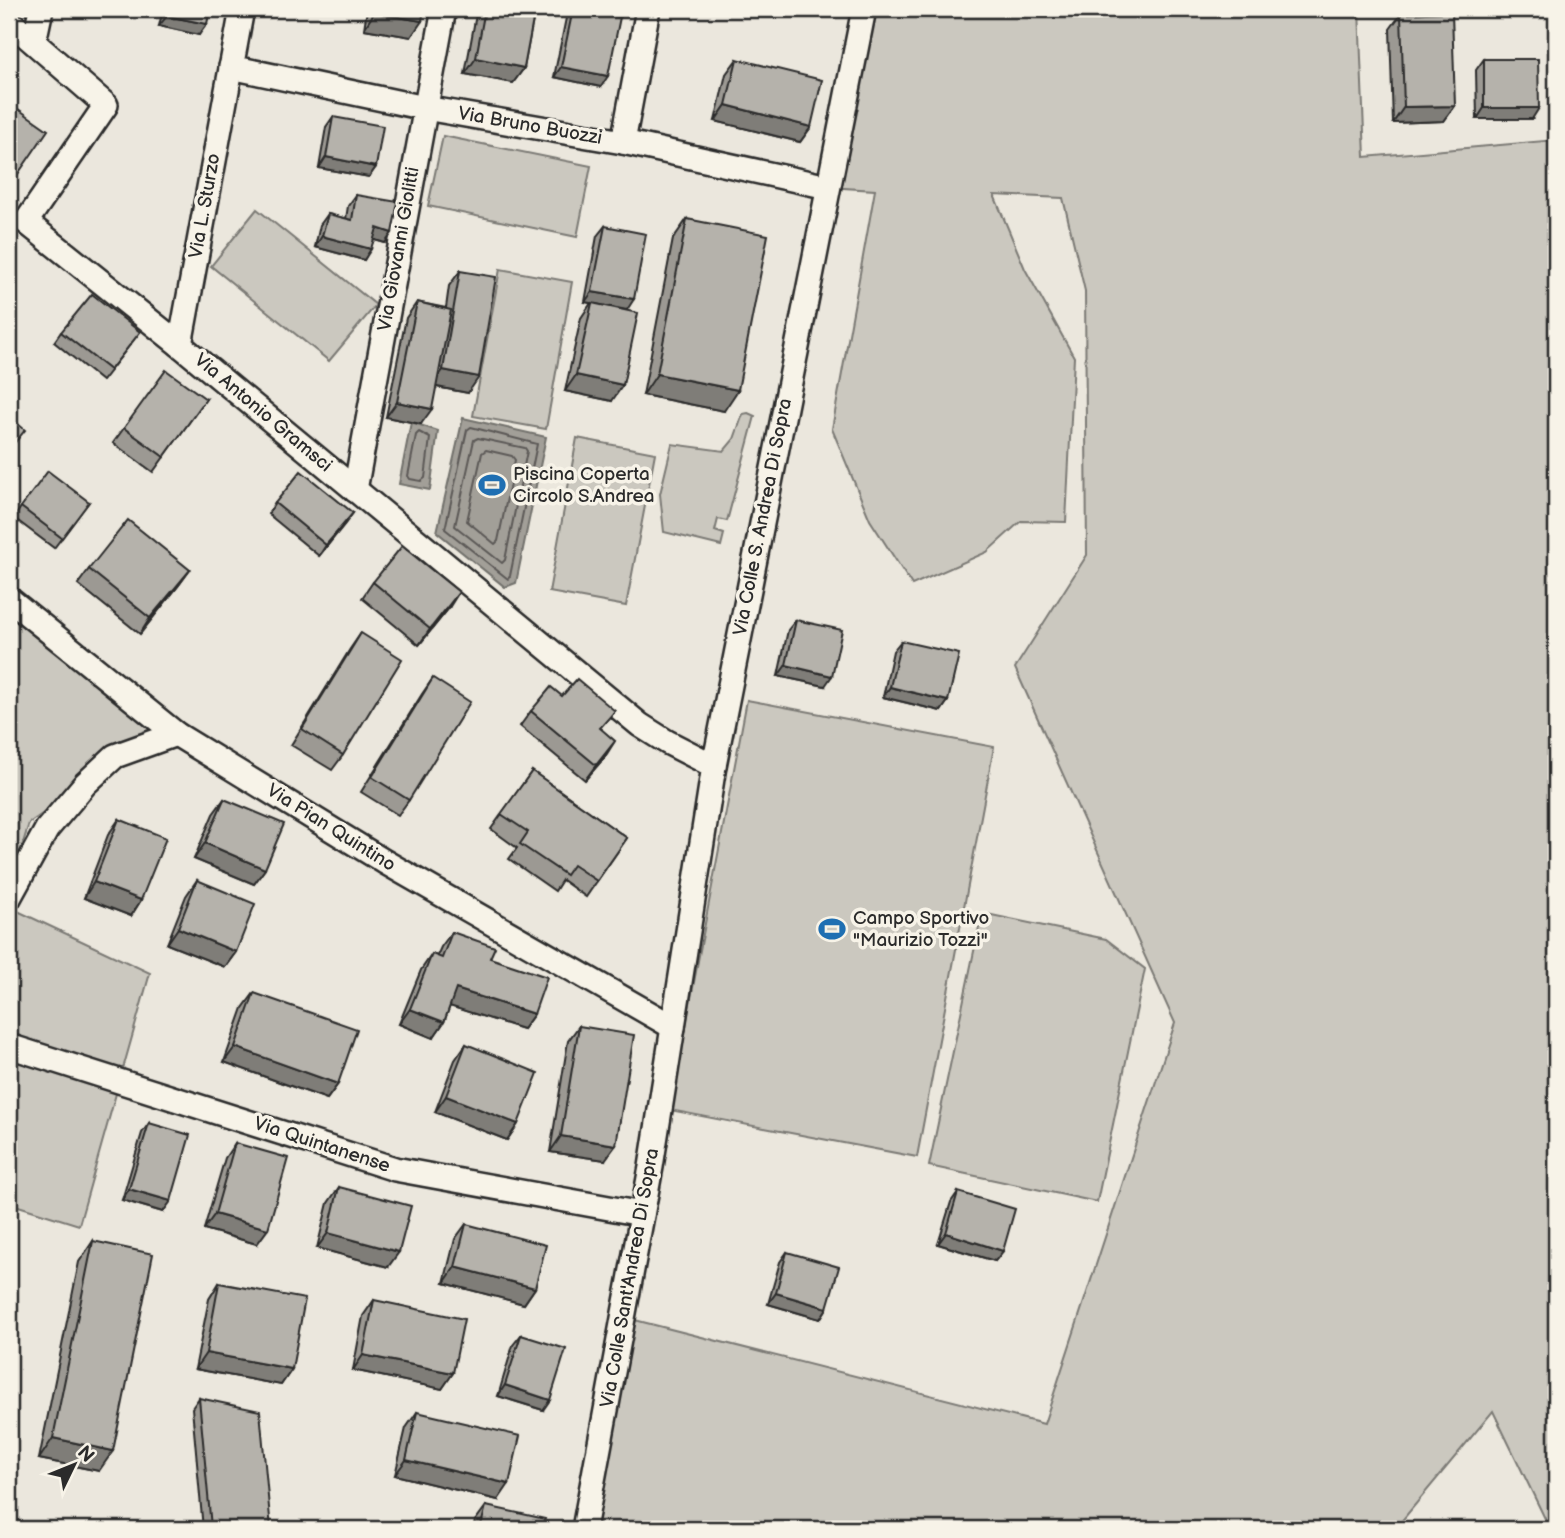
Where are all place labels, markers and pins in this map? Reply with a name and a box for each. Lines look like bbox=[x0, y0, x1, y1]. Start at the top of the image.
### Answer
place label: Piscina Coperta Circolo S.Andrea bbox=[513, 463, 655, 508]
sports icon: Piscina Coperta Circolo S.Andrea bbox=[477, 470, 507, 500]
place label: Campo Sportivo "Maurizio Tozzi" bbox=[853, 907, 989, 952]
sports icon: Campo Sportivo "Maurizio Tozzi" bbox=[817, 914, 847, 944]

